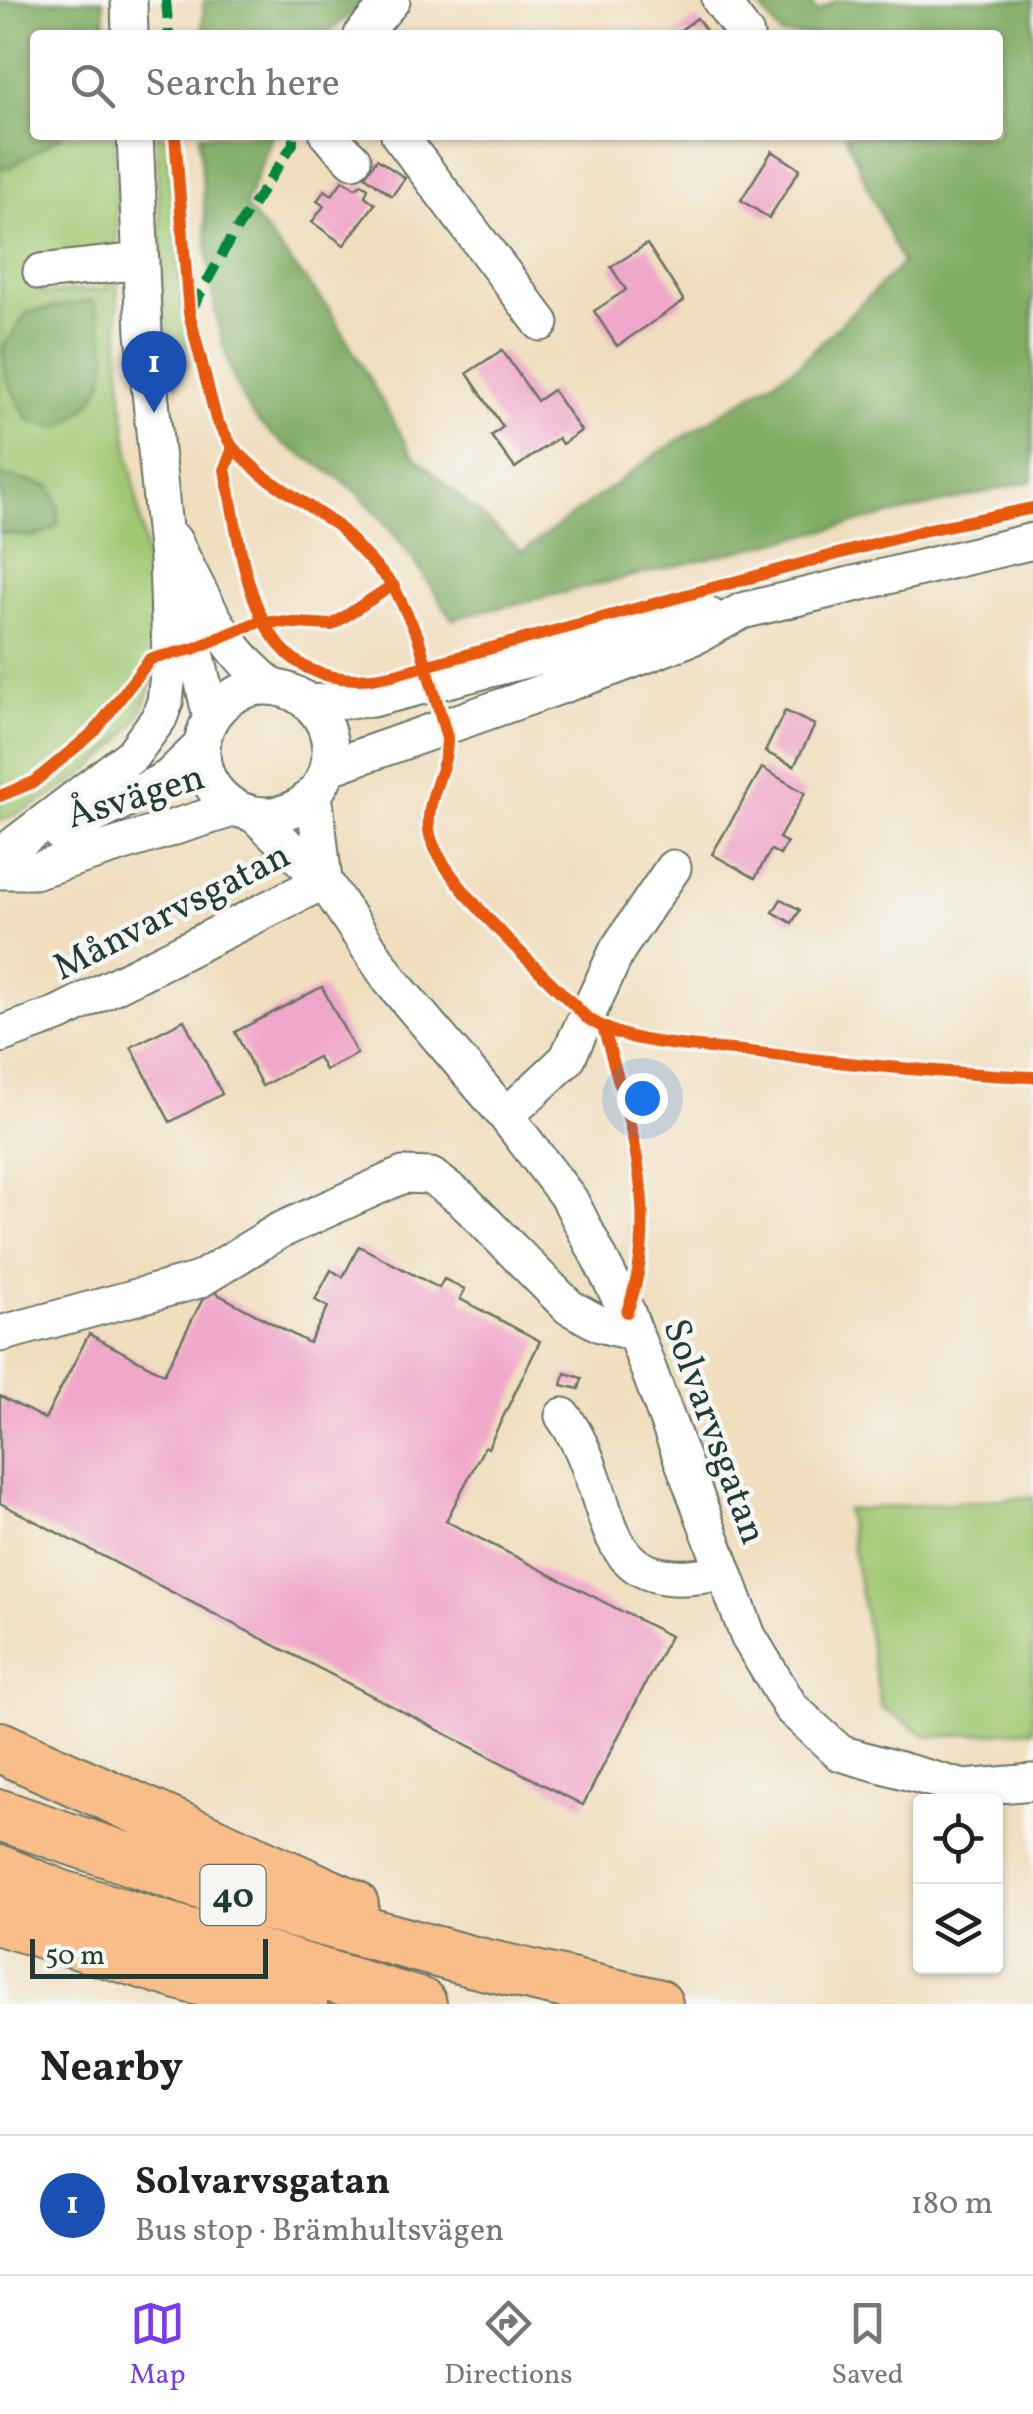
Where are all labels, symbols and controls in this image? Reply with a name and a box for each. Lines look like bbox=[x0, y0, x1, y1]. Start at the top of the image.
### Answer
search box bbox=[30, 30, 1003, 140]
icon: search bbox=[65, 58, 120, 113]
text: Search here bbox=[145, 59, 340, 112]
pin: 1 bbox=[122, 330, 186, 413]
street label: Åsvägen bbox=[61, 752, 211, 844]
street label: Månvarvsgatan bbox=[45, 831, 300, 996]
your location bbox=[617, 1073, 668, 1124]
street label: Solvarvsgatan bbox=[647, 1312, 778, 1552]
map controls bbox=[913, 1794, 1003, 1974]
button: locate bbox=[913, 1794, 1003, 1884]
road number: 40 bbox=[200, 1865, 266, 1925]
button: layers bbox=[913, 1884, 1003, 1974]
scale bar bbox=[30, 1934, 268, 1978]
text: 50 m bbox=[45, 1937, 105, 1976]
text: Nearby bbox=[40, 2040, 183, 2099]
text: Solvarvsgatan bbox=[135, 2157, 390, 2210]
text: 1 bbox=[66, 2183, 79, 2227]
text: 180 m bbox=[910, 2183, 993, 2227]
text: Bus stop · Brämhultsvägen bbox=[135, 2210, 504, 2254]
tab: Map bbox=[129, 2296, 185, 2395]
tab: Directions bbox=[444, 2296, 573, 2395]
tab: Saved bbox=[831, 2296, 904, 2395]

